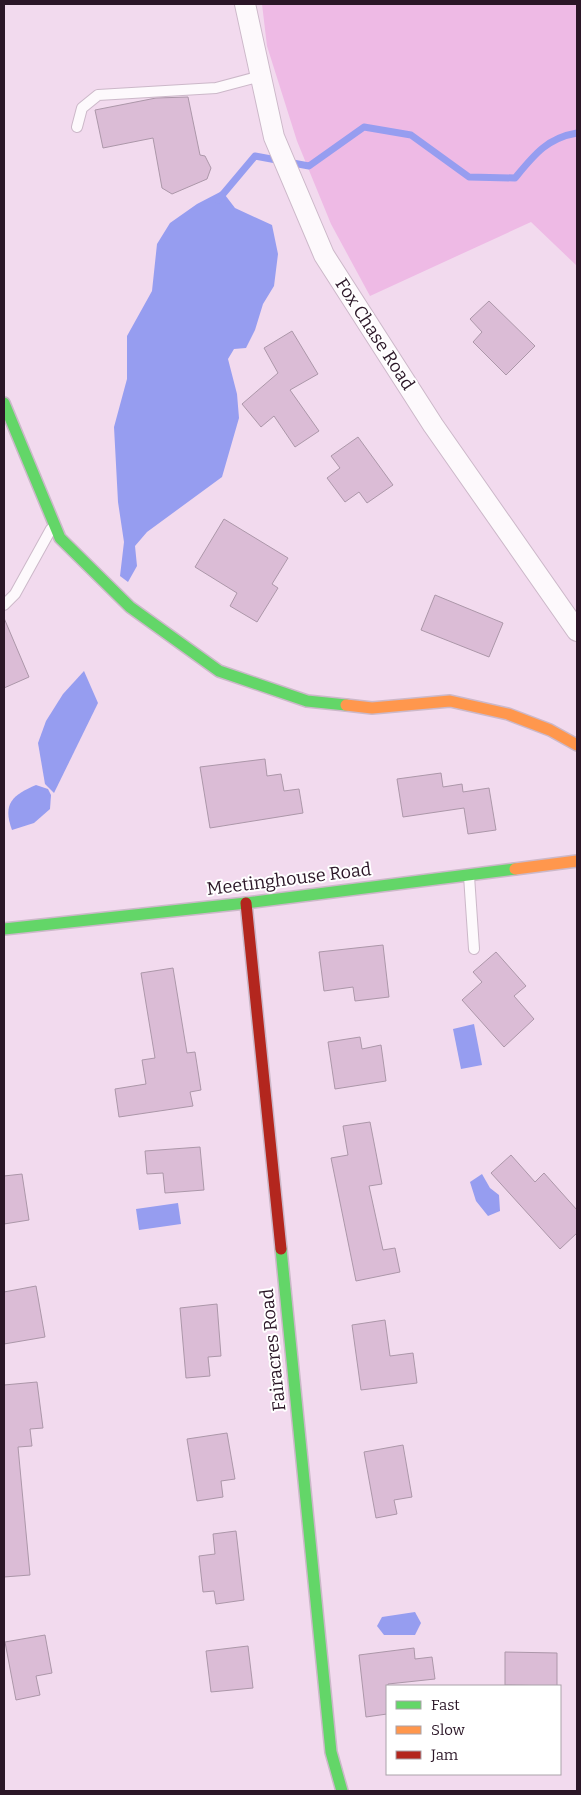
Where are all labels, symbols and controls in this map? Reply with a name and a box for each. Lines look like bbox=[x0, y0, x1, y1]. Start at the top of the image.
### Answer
street label: Fox Chase Road bbox=[331, 274, 420, 394]
street label: Meetinghouse Road bbox=[205, 858, 373, 900]
street label: Fairacres Road bbox=[256, 1287, 290, 1412]
legend bbox=[386, 1685, 561, 1775]
text: Fast bbox=[431, 1696, 460, 1714]
text: Slow bbox=[431, 1721, 466, 1739]
text: Jam bbox=[430, 1746, 459, 1764]

